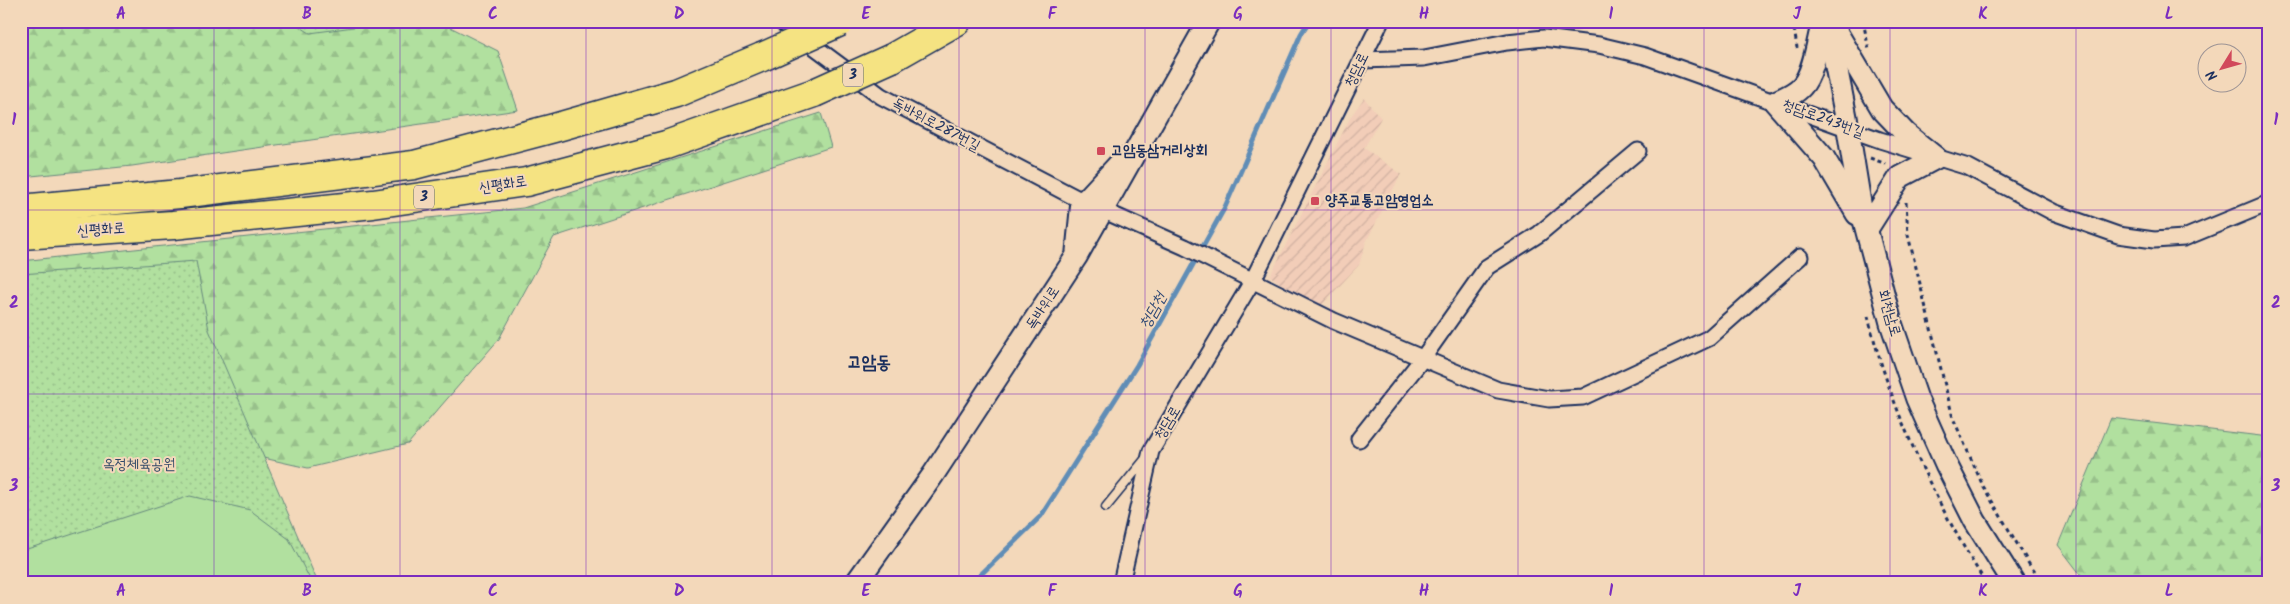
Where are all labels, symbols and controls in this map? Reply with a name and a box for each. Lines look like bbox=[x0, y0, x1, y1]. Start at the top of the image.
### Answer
text: A bbox=[116, 2, 126, 27]
text: B bbox=[302, 2, 312, 27]
text: C bbox=[488, 2, 498, 27]
text: D bbox=[674, 2, 685, 27]
text: E bbox=[862, 2, 872, 27]
text: F bbox=[1048, 2, 1058, 27]
text: G bbox=[1233, 2, 1243, 27]
text: H bbox=[1419, 2, 1429, 27]
text: I bbox=[1609, 2, 1614, 27]
text: J bbox=[1793, 2, 1802, 27]
text: K bbox=[1978, 2, 1988, 27]
text: L bbox=[2165, 2, 2173, 27]
north arrow bbox=[2198, 42, 2248, 92]
street label: 청담로 bbox=[1338, 48, 1376, 92]
road number: 3 bbox=[843, 64, 863, 86]
text: N bbox=[2201, 65, 2224, 85]
street label: 독바위로287번길 bbox=[888, 92, 984, 158]
street label: 청담로243번길 bbox=[1779, 93, 1867, 145]
text: 1 bbox=[12, 108, 17, 133]
text: 1 bbox=[2274, 108, 2279, 133]
place label: 고암동삼거리상회 bbox=[1111, 139, 1208, 163]
marker: 고암동삼거리상회 bbox=[1095, 145, 1107, 157]
street label: 신평화로 bbox=[477, 169, 529, 201]
road number: 3 bbox=[414, 186, 434, 208]
place label: 양주교통고암영업소 bbox=[1325, 189, 1434, 213]
marker: 양주교통고암영업소 bbox=[1309, 195, 1321, 207]
street label: 신평화로 bbox=[76, 216, 126, 244]
street label: 독바위로 bbox=[1020, 281, 1066, 335]
water label: 청담천 bbox=[1133, 286, 1174, 334]
street label: 회천남로 bbox=[1871, 286, 1907, 340]
text: 2 bbox=[9, 291, 19, 316]
text: 2 bbox=[2271, 291, 2281, 316]
district label: 고암동 bbox=[847, 349, 891, 378]
street label: 청담로 bbox=[1148, 401, 1188, 445]
park label: 옥정체육공원 bbox=[103, 453, 175, 477]
text: 3 bbox=[9, 474, 19, 499]
text: 3 bbox=[2271, 474, 2281, 499]
text: A bbox=[116, 579, 126, 604]
text: B bbox=[302, 579, 312, 604]
text: C bbox=[488, 579, 498, 604]
text: D bbox=[674, 579, 685, 604]
text: E bbox=[862, 579, 872, 604]
text: F bbox=[1048, 579, 1058, 604]
text: G bbox=[1233, 579, 1243, 604]
text: H bbox=[1419, 579, 1429, 604]
text: I bbox=[1609, 579, 1614, 604]
text: J bbox=[1793, 579, 1802, 604]
text: K bbox=[1978, 579, 1988, 604]
text: L bbox=[2165, 579, 2173, 604]

